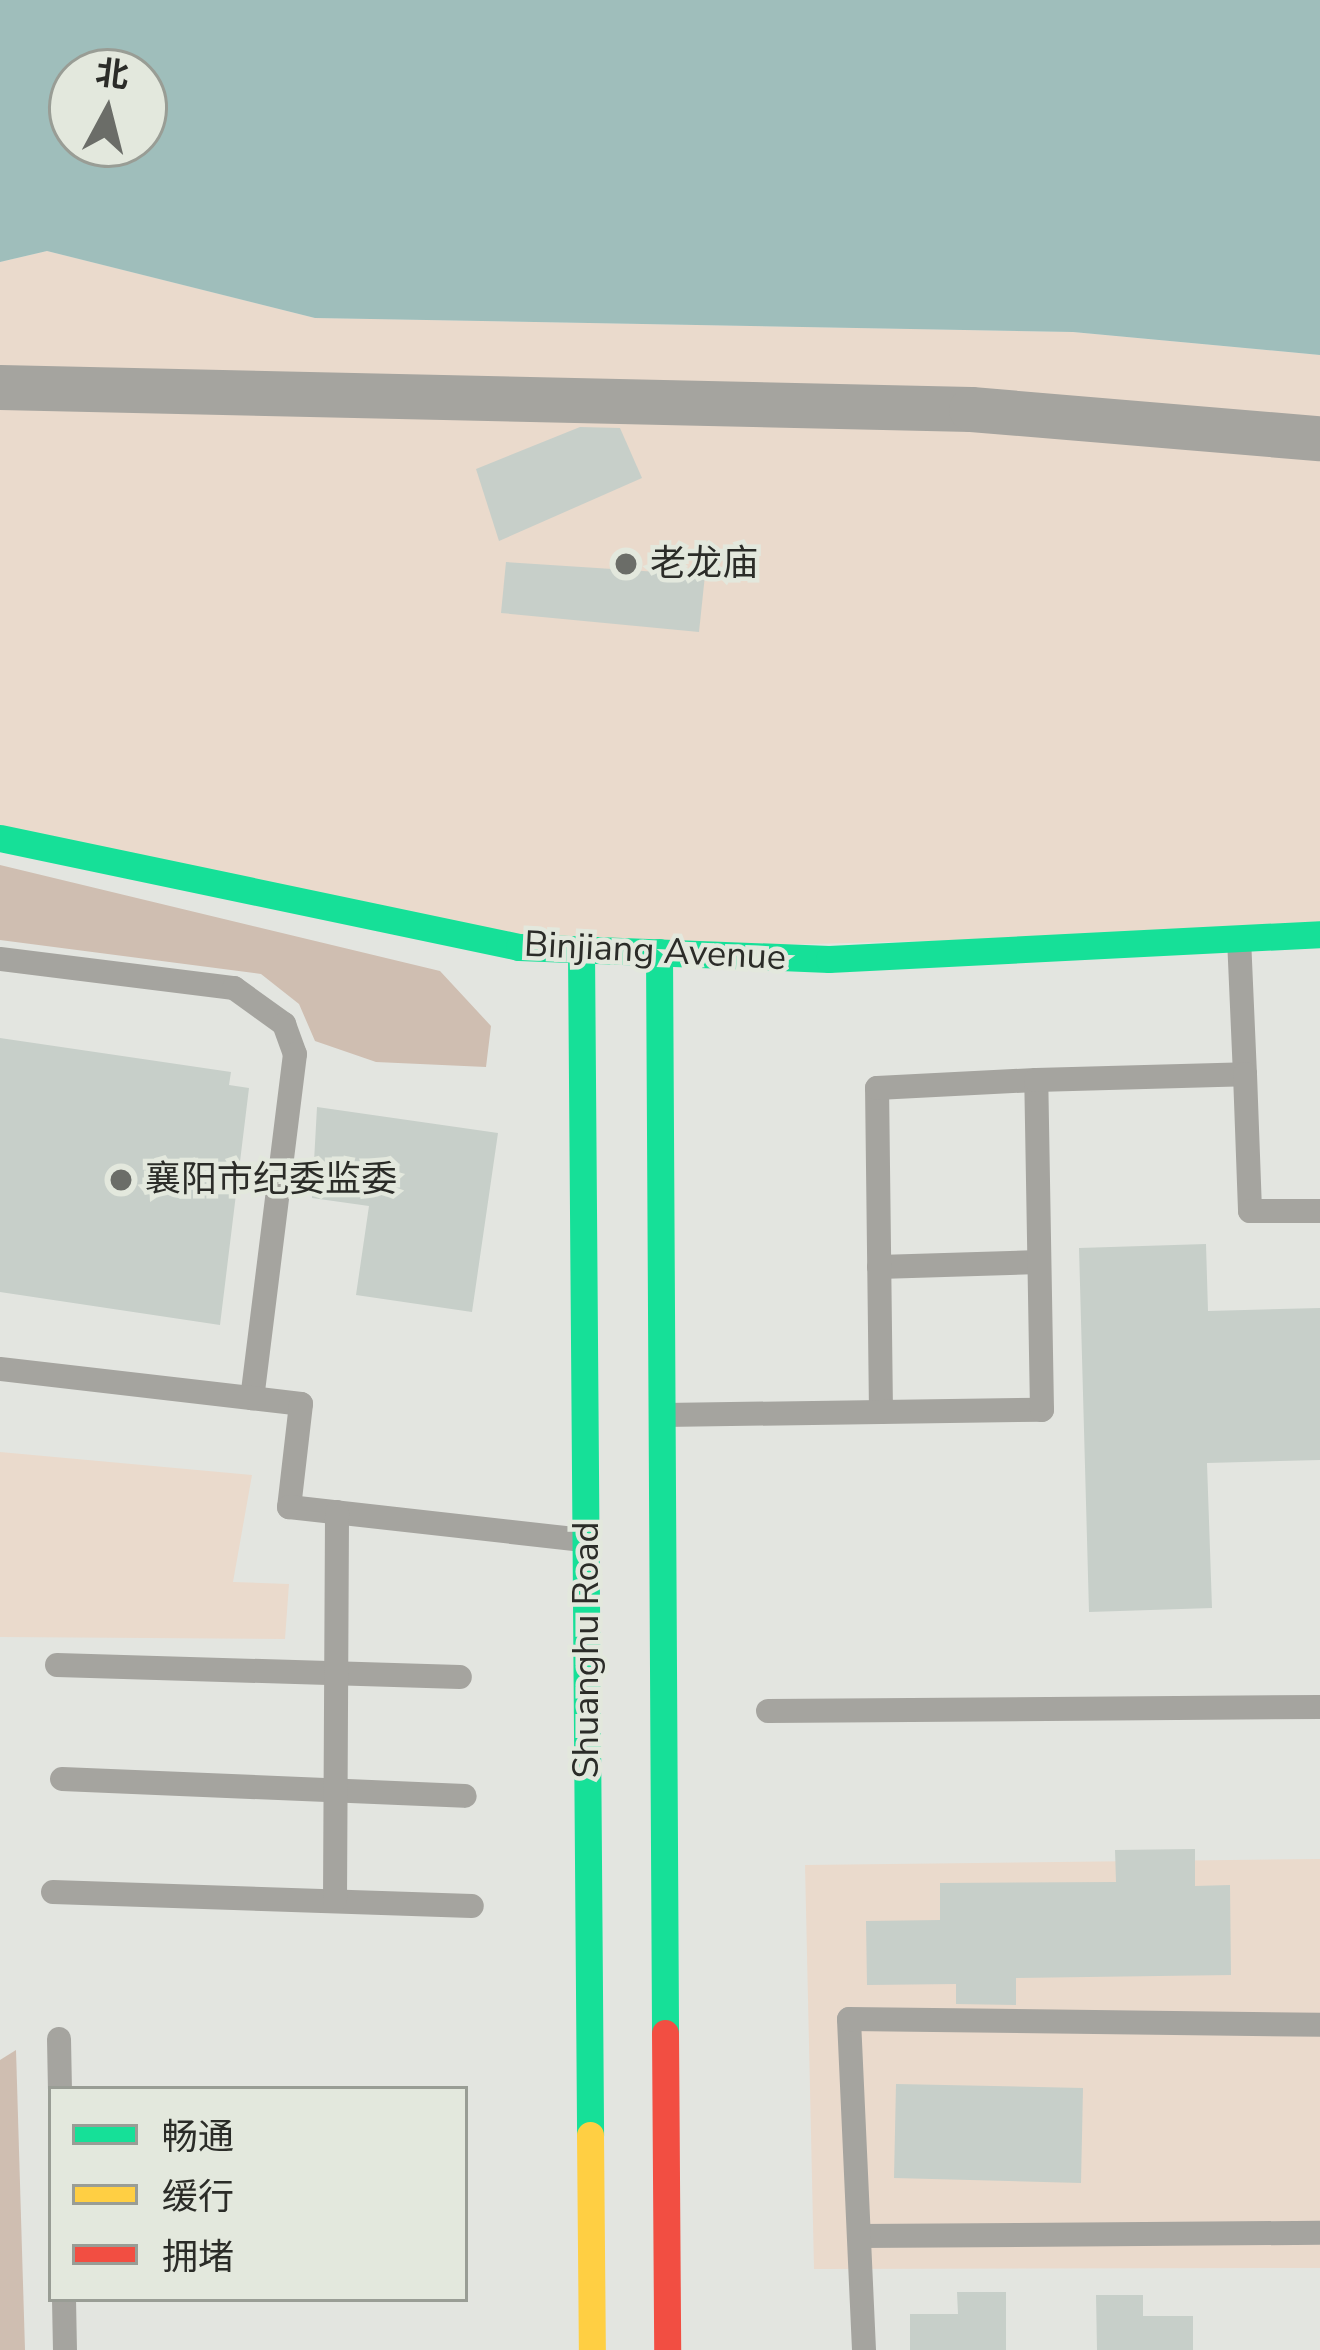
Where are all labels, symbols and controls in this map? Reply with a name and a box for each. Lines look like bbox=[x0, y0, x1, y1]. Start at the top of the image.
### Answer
north arrow bbox=[48, 48, 168, 168]
text: 北 bbox=[93, 50, 131, 99]
place label: 老龙庙 bbox=[650, 542, 758, 586]
marker: 老龙庙 bbox=[613, 551, 639, 577]
street label: Binjiang Avenue bbox=[523, 923, 787, 979]
place label: 襄阳市纪委监委 bbox=[145, 1158, 397, 1202]
marker: 襄阳市纪委监委 bbox=[108, 1167, 134, 1193]
street label: Shuanghu Road bbox=[565, 1521, 609, 1779]
legend bbox=[48, 2086, 468, 2302]
text: 畅通 bbox=[162, 2113, 234, 2162]
text: 缓行 bbox=[162, 2173, 234, 2222]
text: 拥堵 bbox=[162, 2233, 234, 2282]

